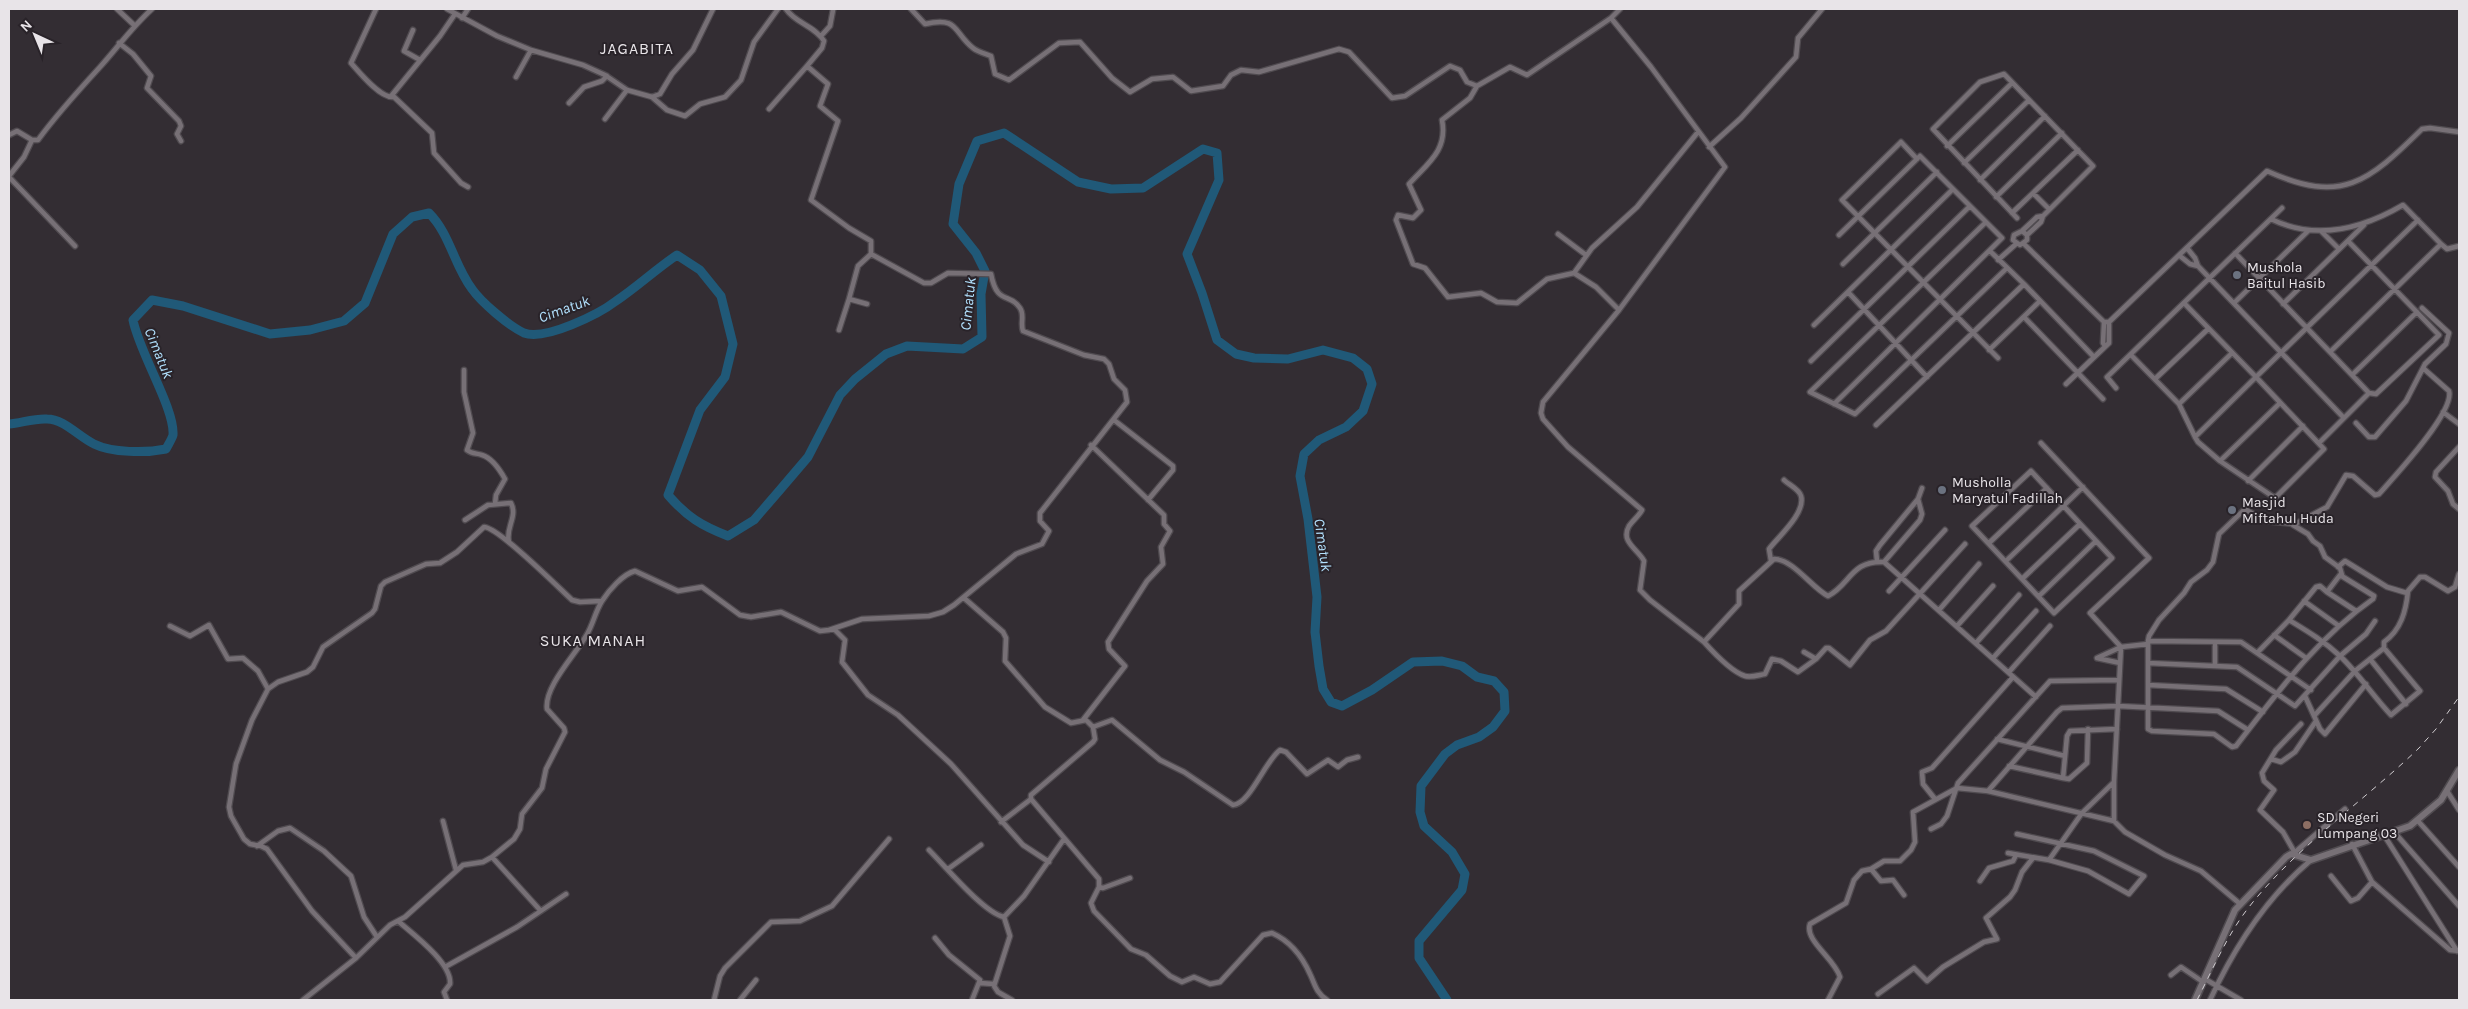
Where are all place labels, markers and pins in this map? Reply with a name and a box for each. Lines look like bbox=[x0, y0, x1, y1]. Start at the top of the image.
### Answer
place label: Mushola Baitul Hasib bbox=[2247, 259, 2325, 292]
marker: Mushola Baitul Hasib bbox=[2231, 269, 2243, 281]
place label: Musholla Maryatul Fadillah bbox=[1952, 474, 2063, 507]
marker: Musholla Maryatul Fadillah bbox=[1936, 484, 1948, 496]
place label: Masjid Miftahul Huda bbox=[2242, 494, 2334, 527]
marker: Masjid Miftahul Huda bbox=[2226, 504, 2238, 516]
place label: SD Negeri Lumpang 03 bbox=[2317, 809, 2397, 842]
marker: SD Negeri Lumpang 03 bbox=[2301, 819, 2313, 831]

